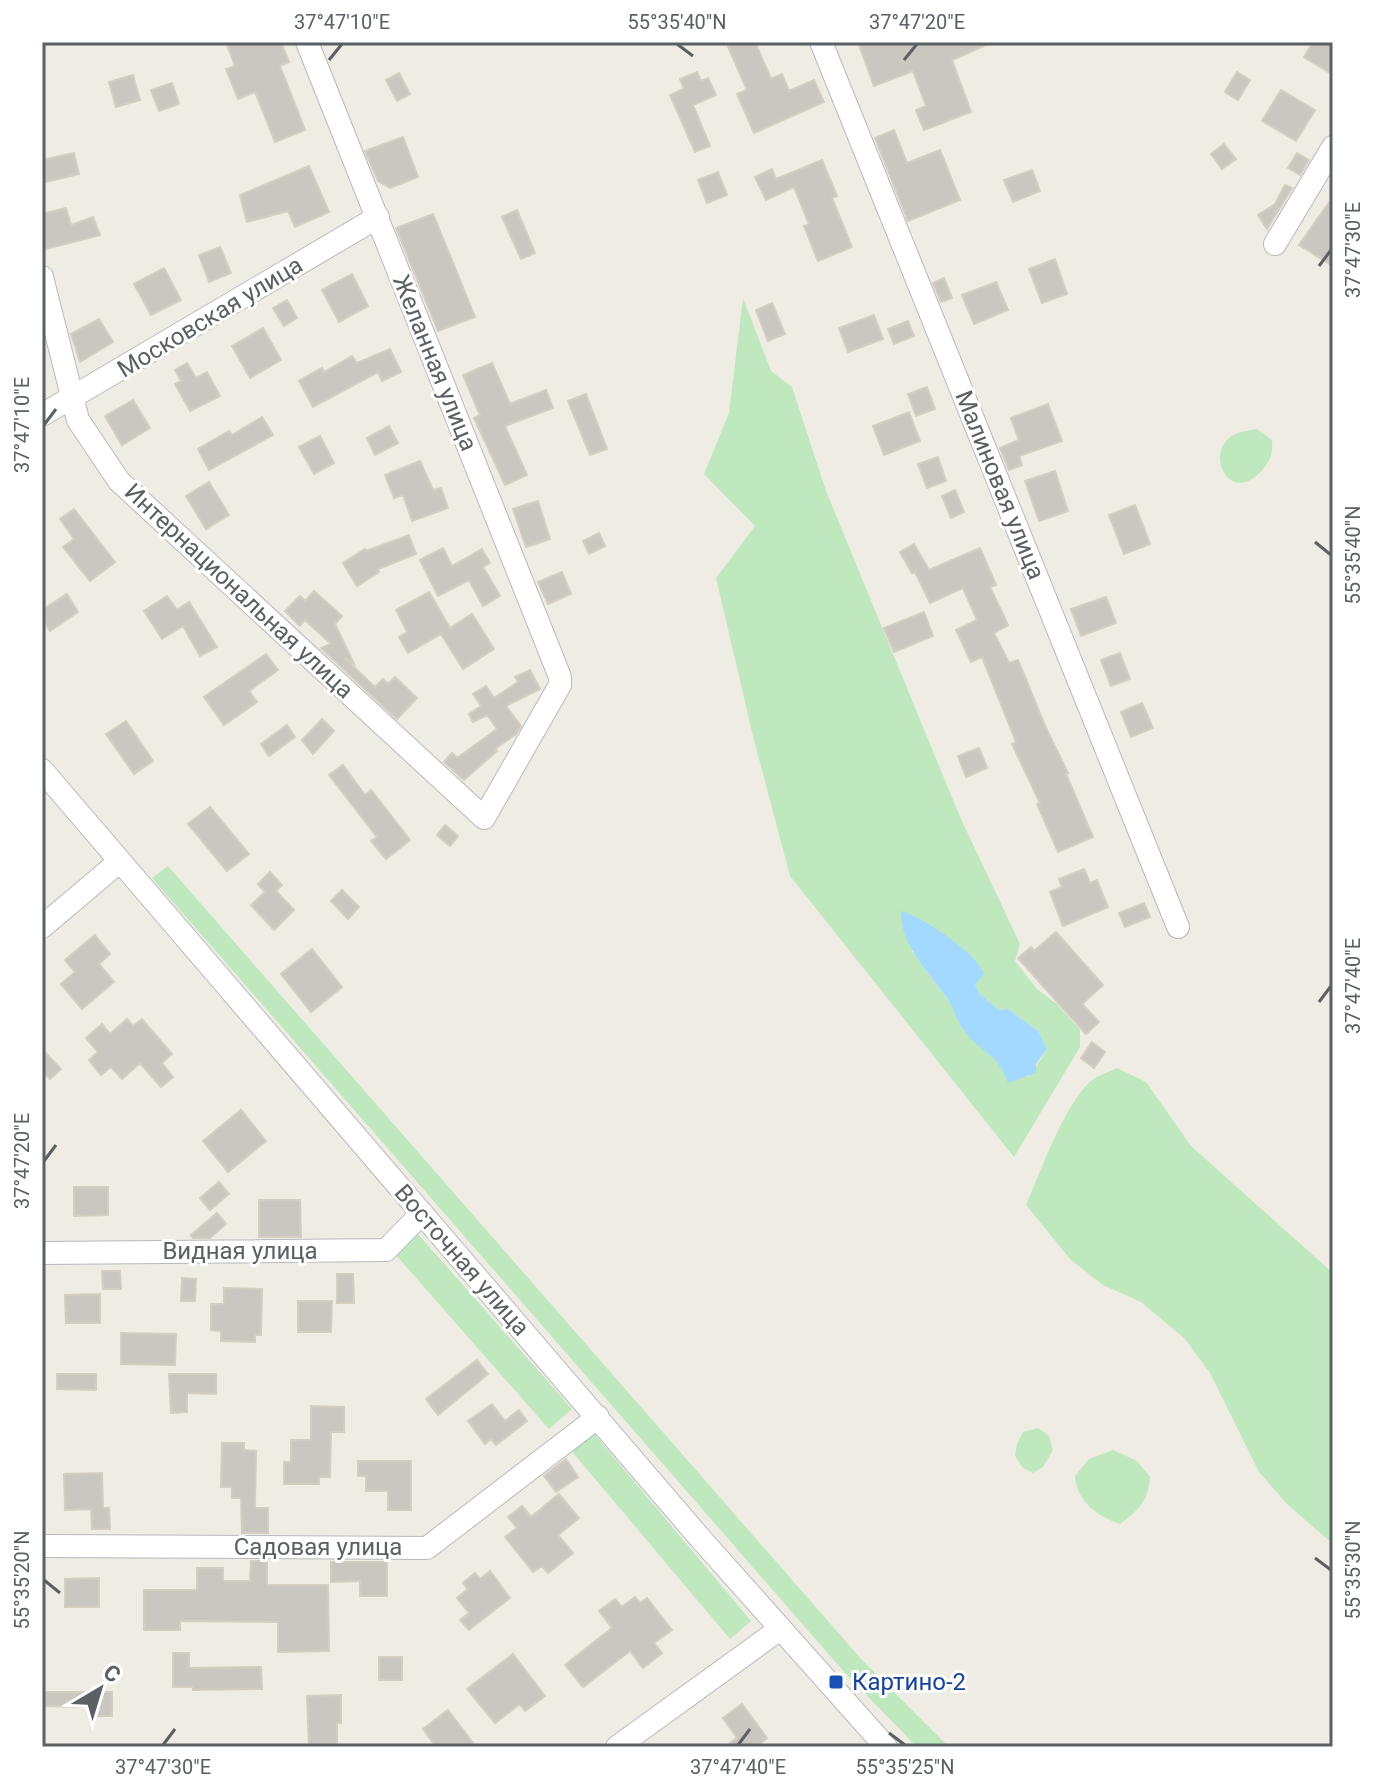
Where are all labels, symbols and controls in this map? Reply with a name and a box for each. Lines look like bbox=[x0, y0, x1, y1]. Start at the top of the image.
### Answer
text: 37°47'10"E bbox=[294, 10, 390, 34]
text: 55°35'40"N bbox=[627, 10, 727, 34]
text: 37°47'20"E bbox=[869, 10, 965, 34]
text: 37°47'30"E bbox=[1341, 202, 1365, 298]
street label: Московская улица bbox=[112, 251, 308, 383]
street label: Желанная улица bbox=[387, 271, 483, 455]
text: 37°47'10"E bbox=[10, 377, 34, 473]
street label: Малиновая улица bbox=[949, 387, 1051, 583]
street label: Интернациональная улица bbox=[119, 478, 359, 704]
text: 55°35'40"N bbox=[1341, 505, 1365, 605]
text: 37°47'40"E bbox=[1341, 938, 1365, 1034]
text: 37°47'20"E bbox=[10, 1113, 34, 1209]
street label: Восточная улица bbox=[389, 1179, 535, 1341]
street label: Видная улица bbox=[162, 1237, 318, 1265]
text: 55°35'30"N bbox=[1341, 1520, 1365, 1620]
text: 55°35'20"N bbox=[10, 1530, 34, 1630]
street label: Садовая улица bbox=[234, 1533, 402, 1561]
north arrow bbox=[60, 1649, 140, 1729]
text: С bbox=[99, 1659, 125, 1688]
place label: Картино-2 bbox=[852, 1668, 966, 1696]
marker: Картино-2 bbox=[827, 1673, 845, 1691]
text: 37°47'30"E bbox=[115, 1755, 211, 1779]
text: 37°47'40"E bbox=[690, 1755, 786, 1779]
text: 55°35'25"N bbox=[855, 1755, 955, 1779]

